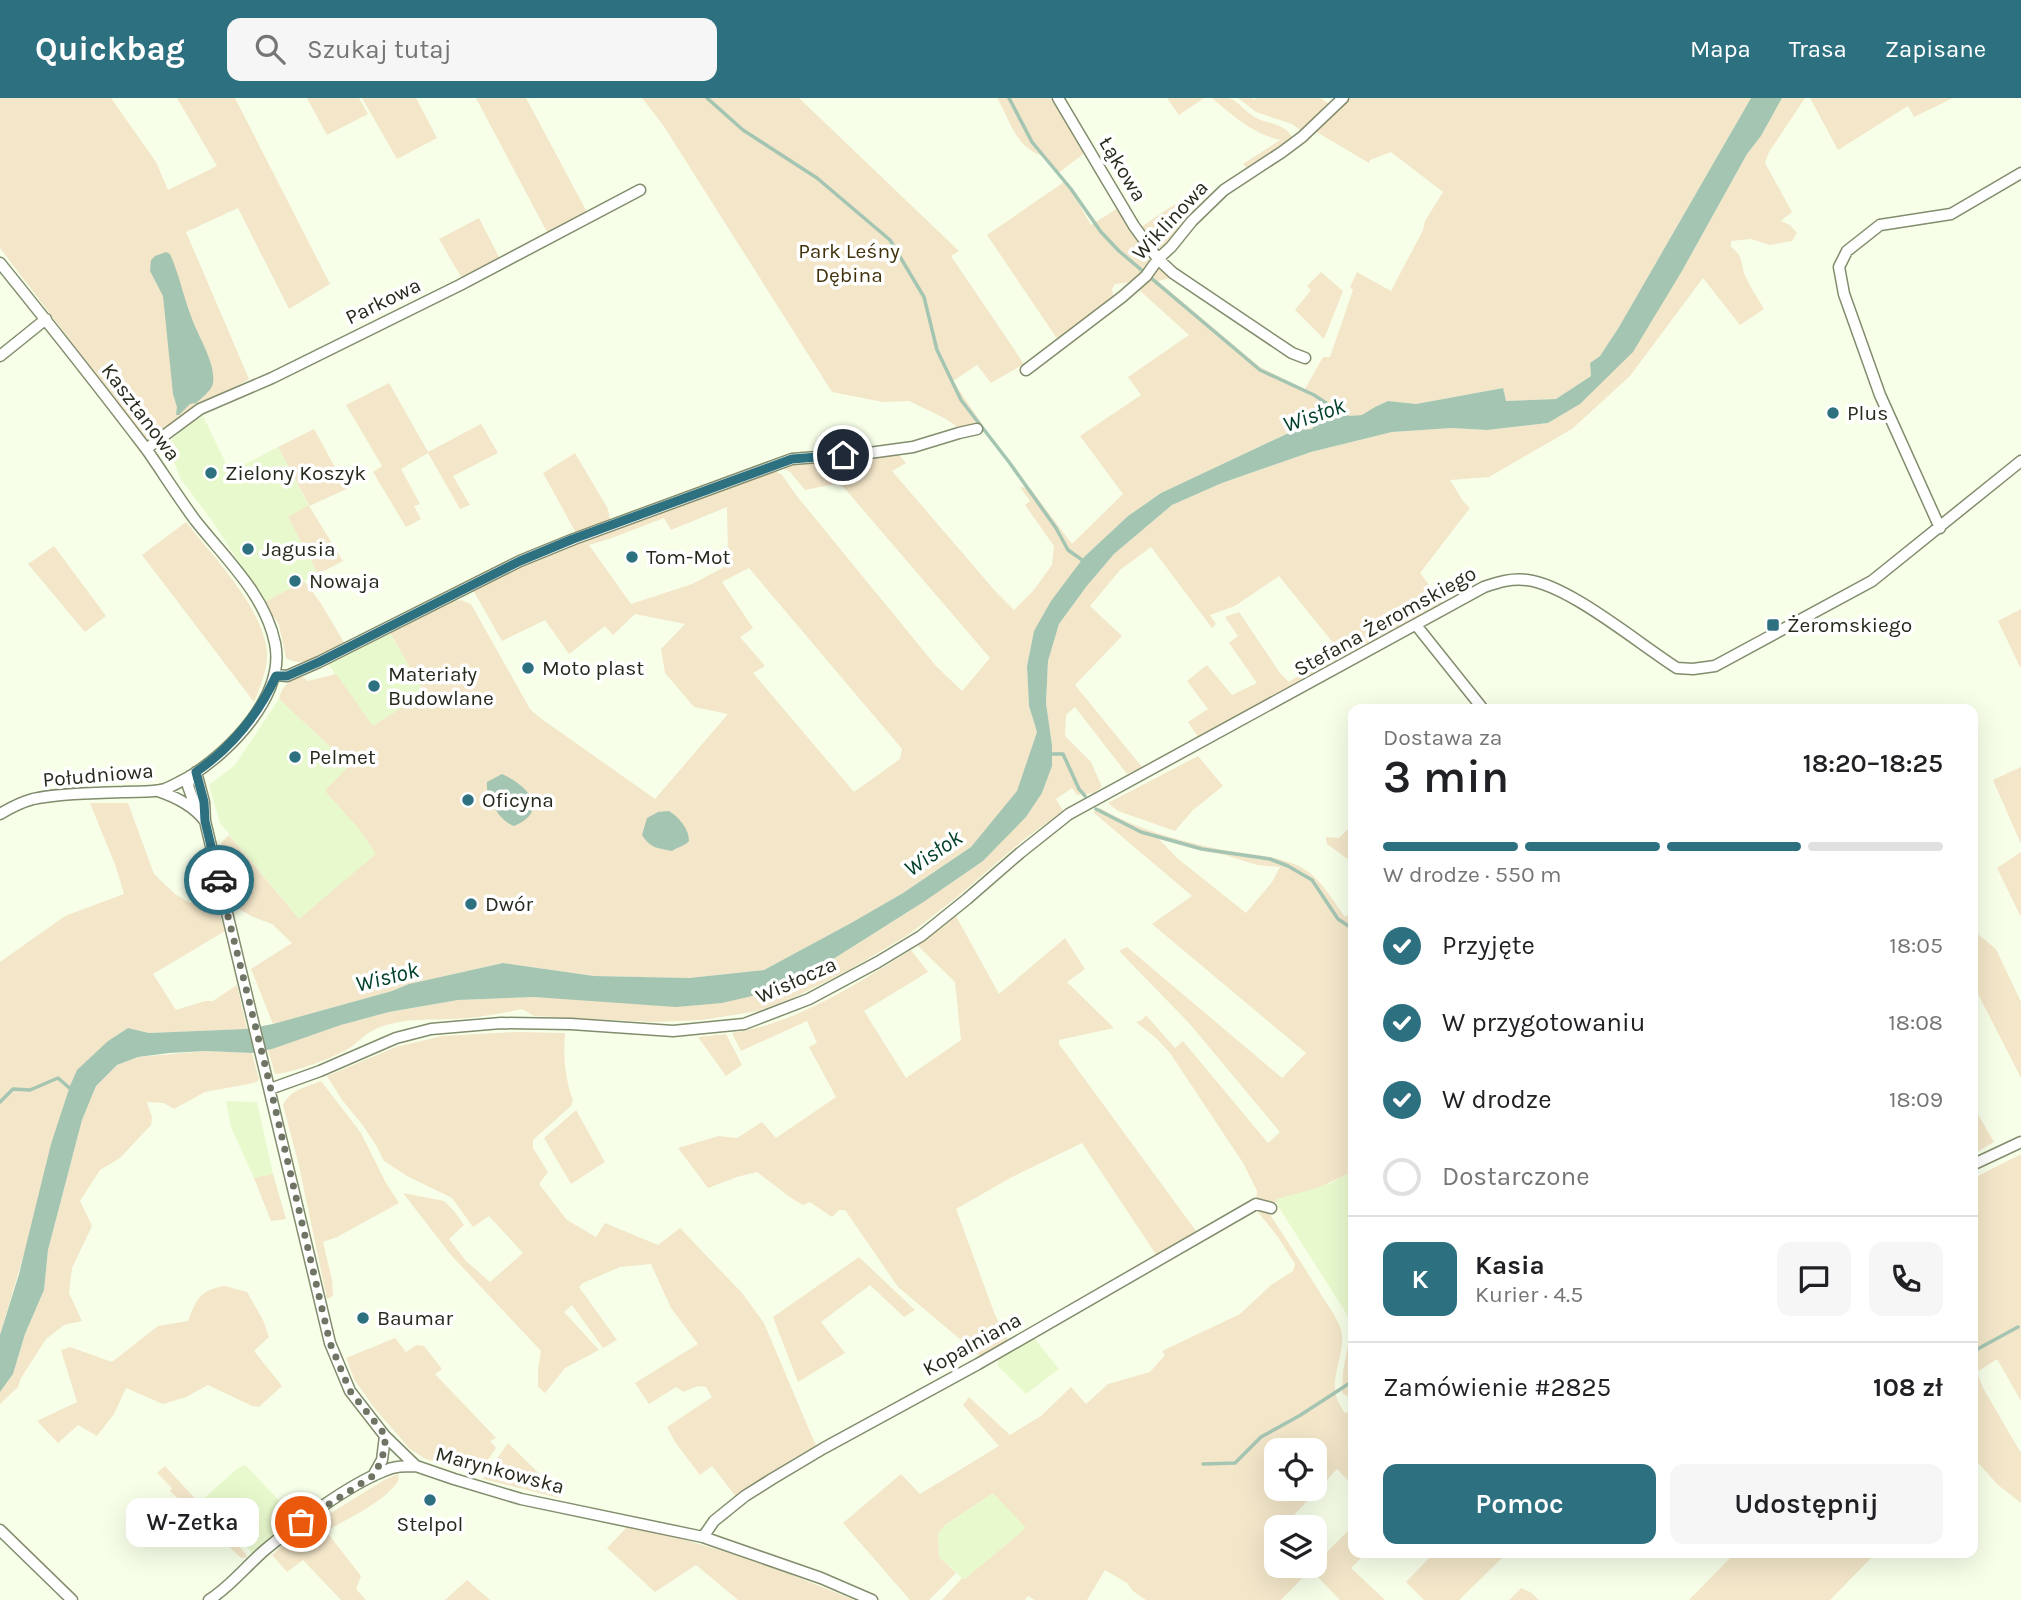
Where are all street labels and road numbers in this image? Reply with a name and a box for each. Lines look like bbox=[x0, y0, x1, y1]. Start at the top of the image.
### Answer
street label: Łąkowa bbox=[1094, 132, 1152, 206]
street label: Wiklinowa bbox=[1127, 175, 1213, 265]
street label: Parkowa bbox=[341, 272, 425, 330]
street label: Kasztanowa bbox=[97, 359, 185, 465]
street label: Stefana Żeromskiego bbox=[1290, 561, 1480, 681]
street label: Południowa bbox=[42, 758, 154, 792]
street label: Wisłocza bbox=[752, 952, 840, 1008]
street label: Kopalniana bbox=[919, 1307, 1025, 1381]
street label: Marynkowska bbox=[433, 1441, 567, 1499]

